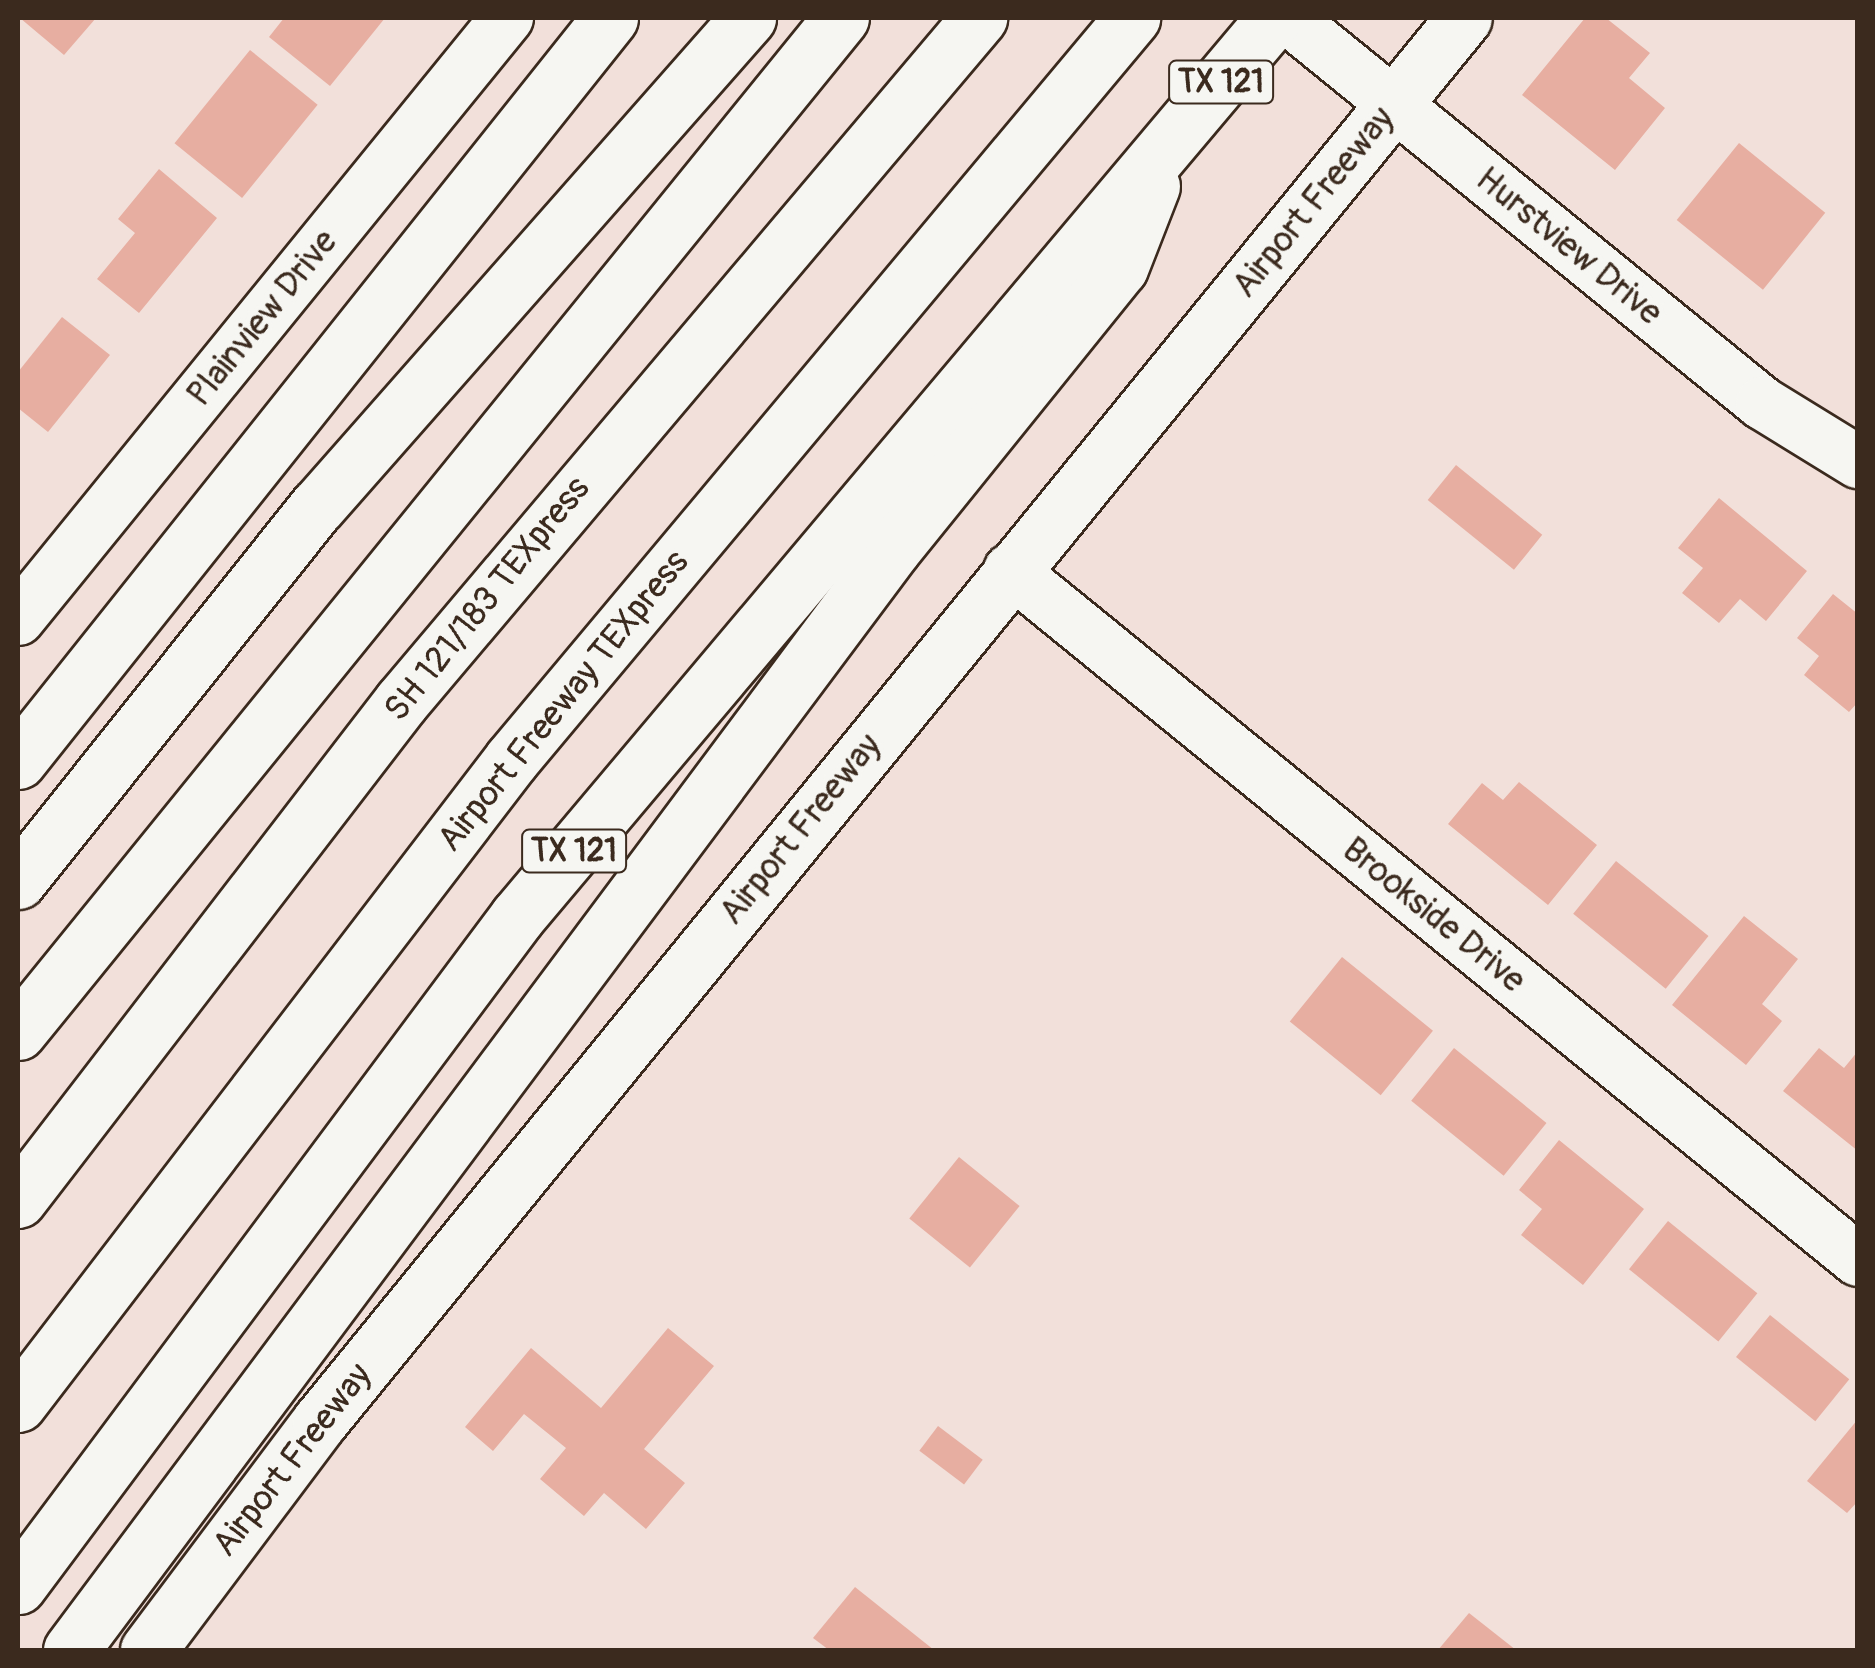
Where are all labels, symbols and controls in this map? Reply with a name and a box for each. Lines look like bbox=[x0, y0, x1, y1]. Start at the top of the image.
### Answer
road number: TX 121 bbox=[1166, 55, 1276, 109]
street label: Airport Freeway bbox=[1223, 98, 1403, 306]
street label: Hurstview Drive bbox=[1468, 158, 1670, 334]
street label: Plainview Drive bbox=[178, 221, 346, 415]
street label: SH 121/183 TEXpress bbox=[376, 468, 598, 730]
street label: Airport Freeway TEXpress bbox=[429, 542, 697, 860]
street label: Airport Freeway bbox=[710, 725, 890, 933]
road number: TX 121 bbox=[519, 824, 629, 878]
street label: Brookside Drive bbox=[1334, 829, 1534, 1001]
street label: Airport Freeway bbox=[204, 1355, 380, 1565]

